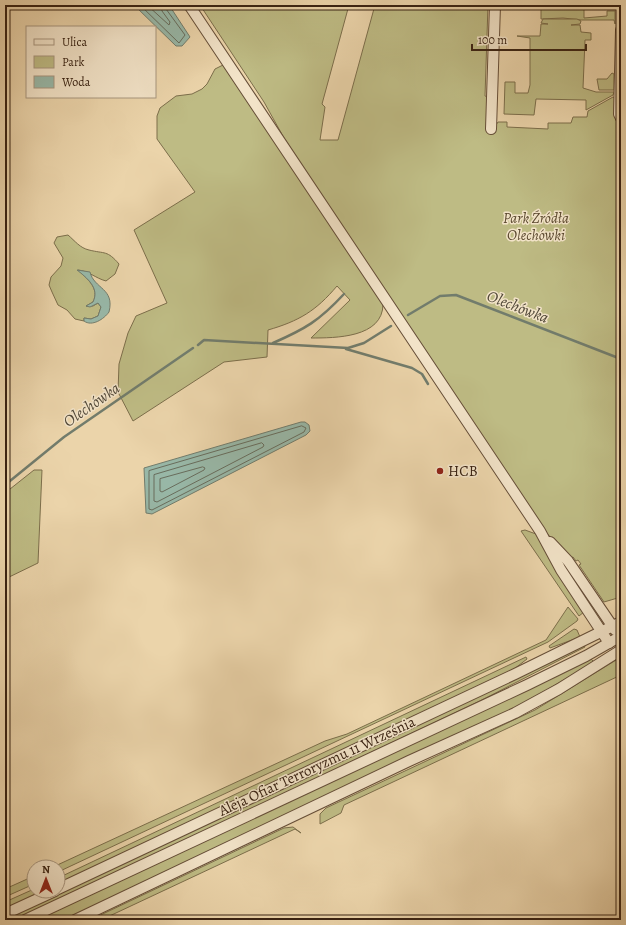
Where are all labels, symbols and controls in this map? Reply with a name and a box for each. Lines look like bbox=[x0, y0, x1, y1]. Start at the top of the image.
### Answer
legend bbox=[26, 26, 156, 98]
scale bar bbox=[472, 26, 586, 52]
text: 100 m bbox=[478, 32, 507, 48]
text: Ulica bbox=[62, 34, 87, 50]
text: Park bbox=[62, 54, 85, 70]
text: Woda bbox=[61, 74, 91, 90]
park label: Park Źródła Olechówki bbox=[503, 208, 569, 245]
water label: Olechówka bbox=[484, 285, 552, 329]
water label: Olechówka bbox=[59, 377, 125, 432]
place label: HCB bbox=[448, 461, 478, 481]
marker: HCB bbox=[435, 466, 445, 476]
street label: Aleja Ofiar Terroryzmu 11 Września bbox=[215, 712, 419, 821]
north arrow bbox=[26, 859, 66, 899]
text: N bbox=[42, 862, 50, 877]

